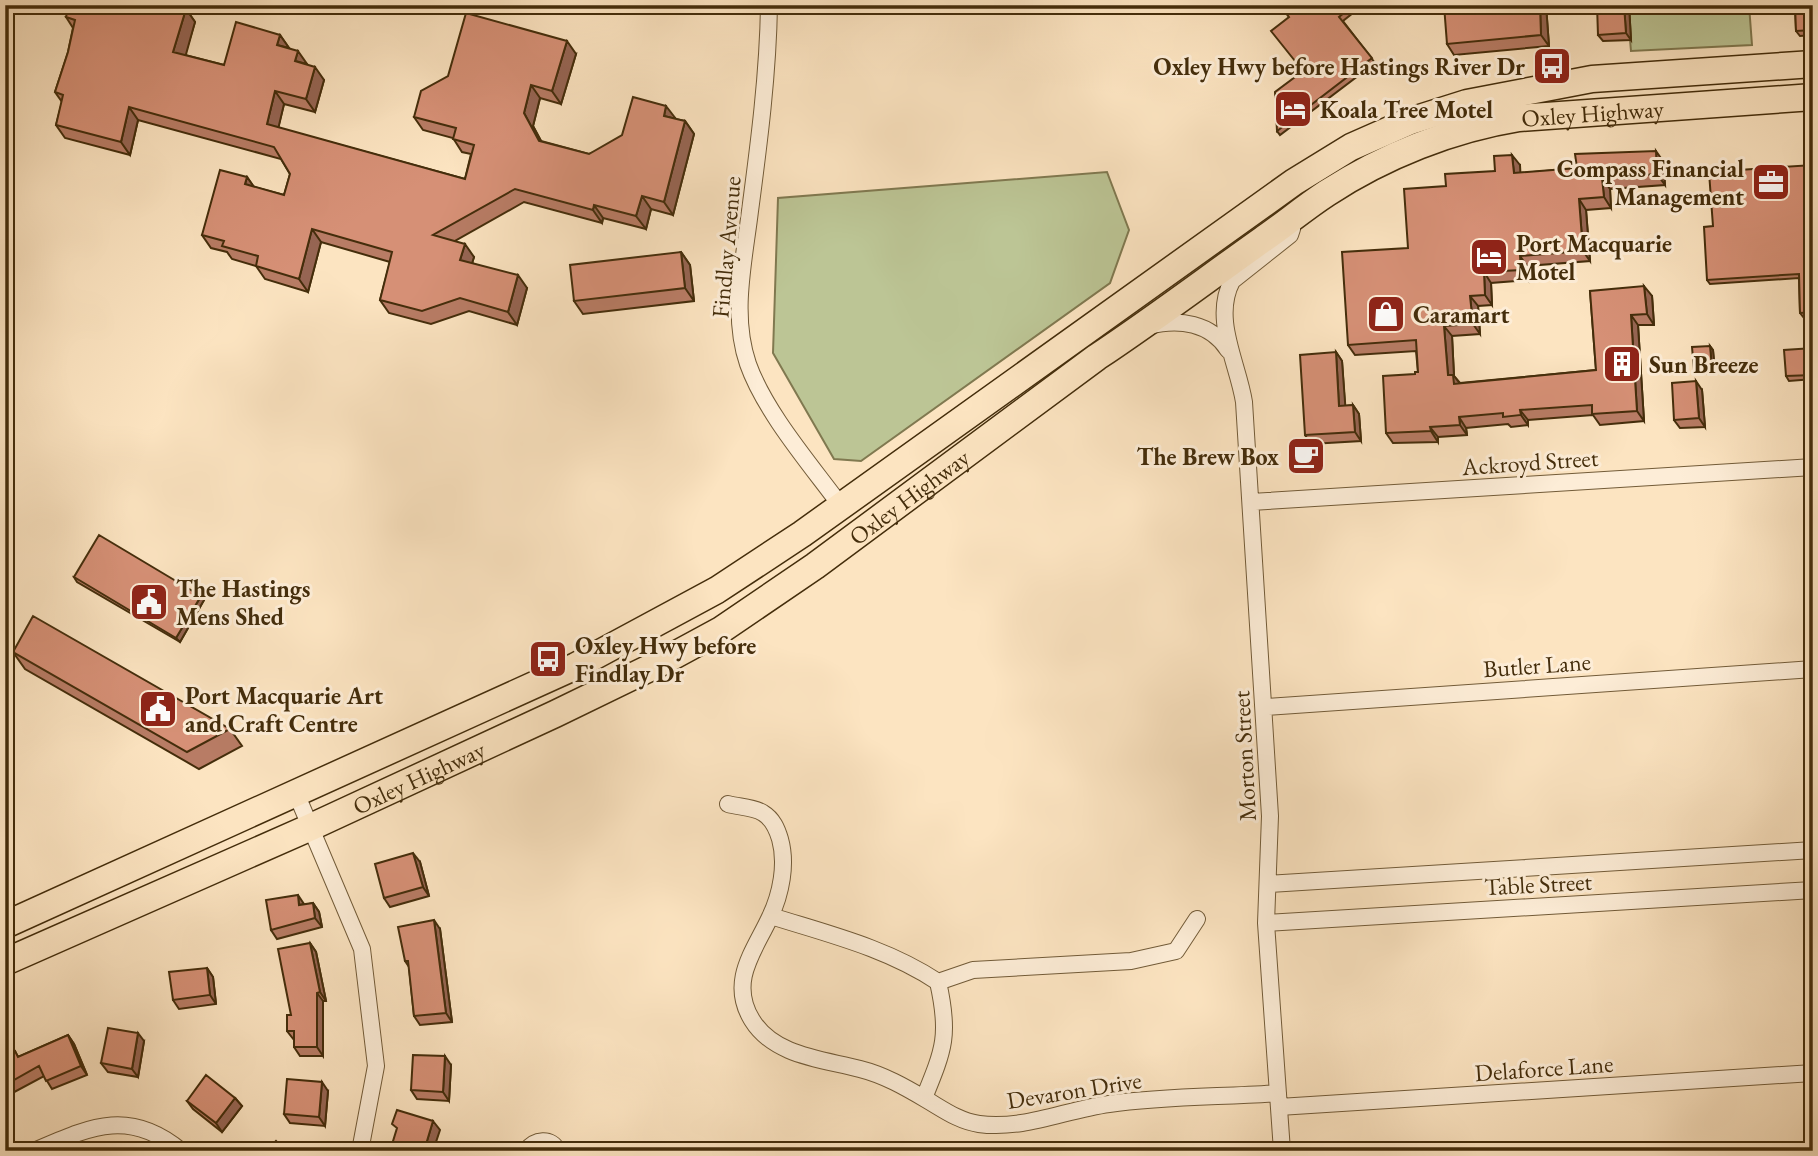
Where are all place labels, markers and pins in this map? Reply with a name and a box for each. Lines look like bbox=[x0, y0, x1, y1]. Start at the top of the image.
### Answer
bus stop icon: Oxley Hwy before Hastings River Dr bbox=[1531, 45, 1573, 87]
place label: Oxley Hwy before Hastings River Dr bbox=[1153, 51, 1525, 83]
hotel icon: Koala Tree Motel bbox=[1272, 88, 1314, 130]
place label: Koala Tree Motel bbox=[1320, 94, 1493, 125]
place label: Compass Financial Management bbox=[1557, 153, 1744, 213]
office icon: Compass Financial Management bbox=[1750, 161, 1792, 203]
place label: Port Macquarie Motel bbox=[1516, 228, 1672, 287]
hotel icon: Port Macquarie Motel bbox=[1468, 236, 1510, 278]
shop icon: Caramart bbox=[1365, 293, 1407, 335]
place label: Caramart bbox=[1413, 299, 1510, 330]
building icon: Sun Breeze bbox=[1601, 343, 1643, 385]
place label: Sun Breeze bbox=[1649, 349, 1759, 380]
cafe icon: The Brew Box bbox=[1285, 435, 1327, 477]
place label: The Brew Box bbox=[1137, 441, 1279, 472]
place label: The Hastings Mens Shed bbox=[176, 573, 310, 632]
public building icon: The Hastings Mens Shed bbox=[128, 581, 170, 623]
place label: Oxley Hwy before Findlay Dr bbox=[575, 630, 756, 690]
bus stop icon: Oxley Hwy before Findlay Dr bbox=[527, 638, 569, 680]
place label: Port Macquarie Art and Craft Centre bbox=[185, 680, 383, 739]
public building icon: Port Macquarie Art and Craft Centre bbox=[137, 688, 179, 730]

